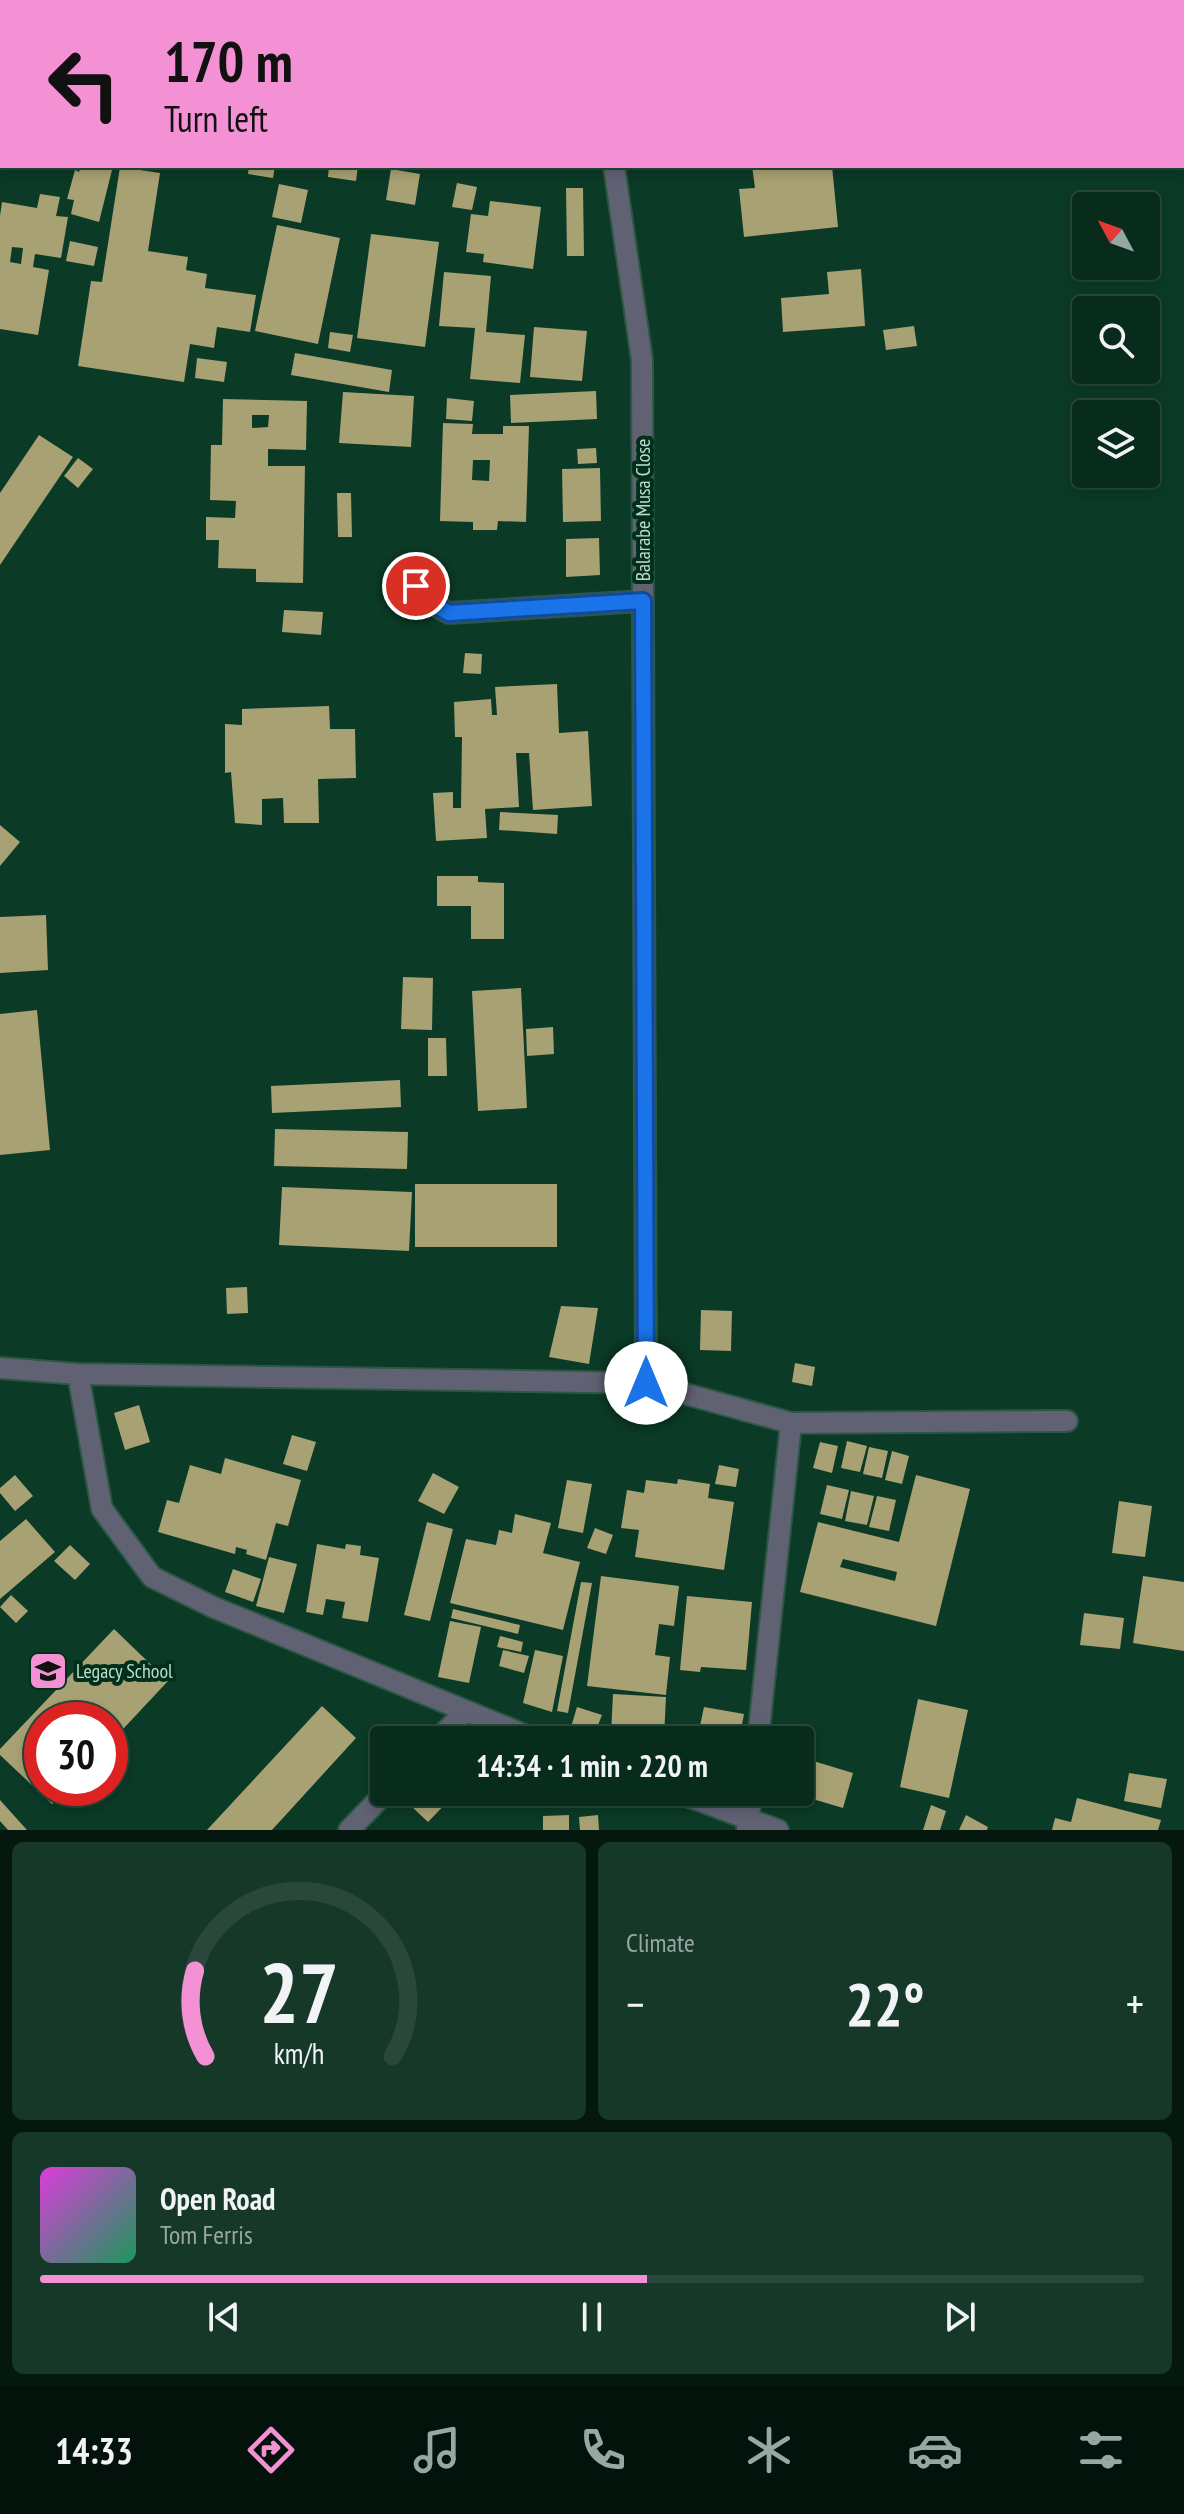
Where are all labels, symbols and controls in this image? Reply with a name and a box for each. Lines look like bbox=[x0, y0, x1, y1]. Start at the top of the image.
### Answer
text: 170 m bbox=[164, 25, 293, 97]
icon: left bbox=[32, 32, 136, 136]
text: Turn left bbox=[164, 95, 268, 142]
north arrow bbox=[1072, 192, 1160, 280]
map controls bbox=[1072, 192, 1160, 488]
button: search bbox=[1072, 296, 1160, 384]
button: layers bbox=[1072, 400, 1160, 488]
street label: Balarabe Musa Close bbox=[630, 439, 656, 581]
pin bbox=[382, 552, 450, 620]
icon: arrive bbox=[394, 564, 438, 608]
position arrow bbox=[604, 1341, 688, 1425]
school or university icon: Legacy School bbox=[27, 1650, 69, 1692]
place label: Legacy School bbox=[76, 1658, 173, 1684]
speed limit sign: 30 bbox=[24, 1702, 128, 1806]
text: 14:34 · 1 min · 220 m bbox=[476, 1746, 708, 1785]
text: Climate bbox=[626, 1926, 695, 1959]
text: 27 bbox=[259, 1938, 339, 2046]
text: 22° bbox=[845, 1965, 925, 2043]
text: − bbox=[626, 1975, 644, 2032]
text: + bbox=[1126, 1975, 1144, 2032]
text: km/h bbox=[274, 2035, 324, 2072]
text: Open Road bbox=[160, 2179, 275, 2218]
text: Tom Ferris bbox=[160, 2218, 253, 2251]
icon: previous bbox=[202, 2295, 246, 2339]
icon: pause bbox=[570, 2295, 614, 2339]
icon: next bbox=[938, 2295, 982, 2339]
icon: directions bbox=[243, 2422, 299, 2478]
icon: music bbox=[409, 2422, 465, 2478]
icon: phone bbox=[575, 2422, 631, 2478]
icon: climate bbox=[741, 2422, 797, 2478]
icon: car bbox=[907, 2422, 963, 2478]
icon: filters bbox=[1073, 2422, 1129, 2478]
text: 14:33 bbox=[55, 2427, 133, 2474]

